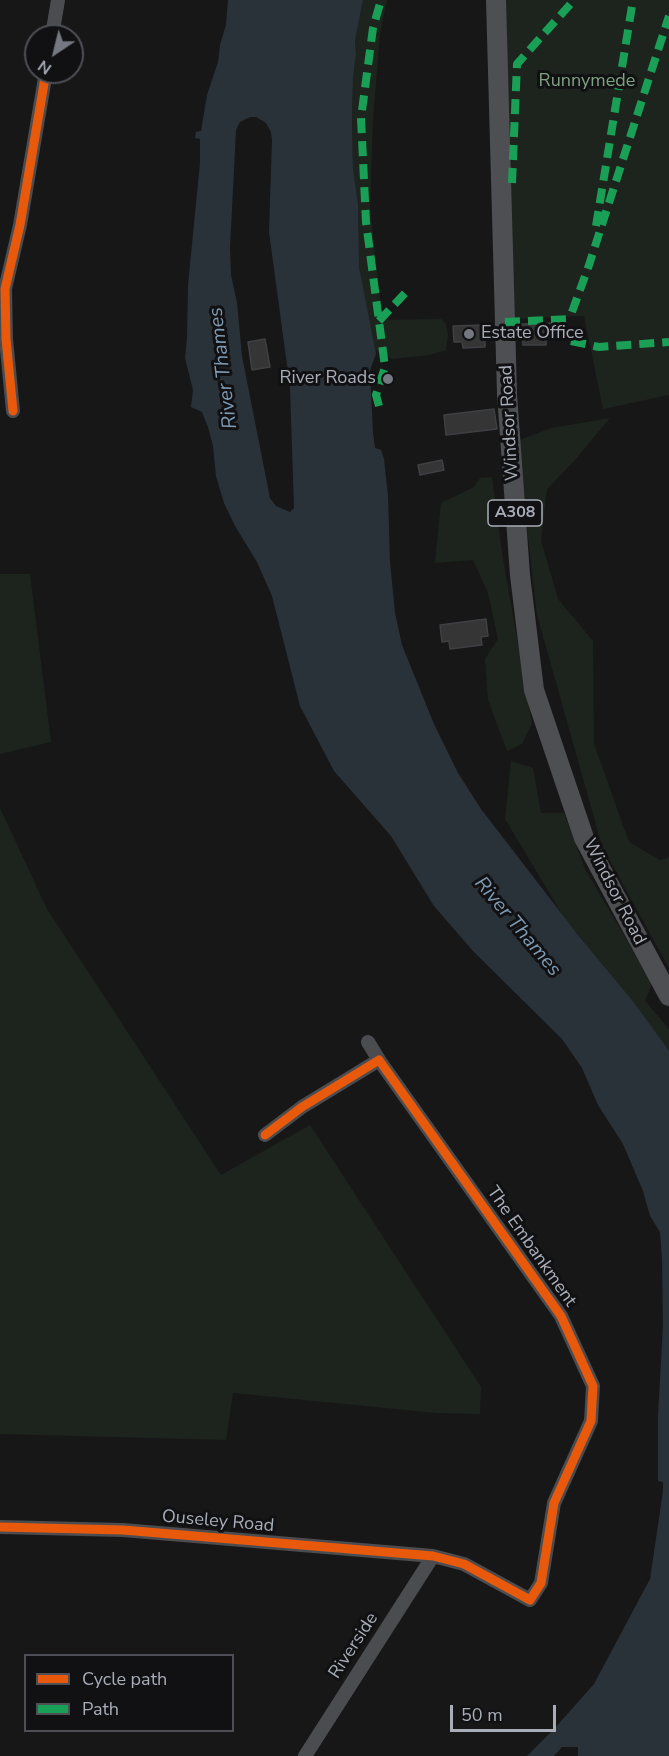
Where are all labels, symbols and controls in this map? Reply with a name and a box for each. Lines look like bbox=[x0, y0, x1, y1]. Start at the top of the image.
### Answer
north arrow bbox=[24, 24, 84, 84]
text: N bbox=[34, 55, 56, 80]
park label: Runnymede bbox=[539, 71, 635, 93]
water label: River Thames bbox=[205, 306, 243, 430]
place label: Estate Office bbox=[481, 323, 583, 345]
marker: Estate Office bbox=[462, 327, 476, 341]
street label: Windsor Road bbox=[496, 364, 524, 482]
place label: River Roads bbox=[279, 368, 376, 390]
marker: River Roads bbox=[381, 372, 395, 386]
road number: A308 bbox=[488, 500, 542, 526]
street label: Windsor Road bbox=[578, 835, 650, 949]
water label: River Thames bbox=[468, 872, 566, 982]
street label: The Embankment bbox=[481, 1183, 581, 1311]
street label: Ouseley Road bbox=[161, 1506, 275, 1538]
street label: Riverside bbox=[325, 1609, 383, 1683]
legend bbox=[24, 1654, 234, 1732]
text: Cycle path bbox=[82, 1667, 167, 1691]
scale bar bbox=[453, 1693, 560, 1731]
text: Path bbox=[82, 1697, 119, 1721]
text: 50 m bbox=[461, 1703, 503, 1727]

